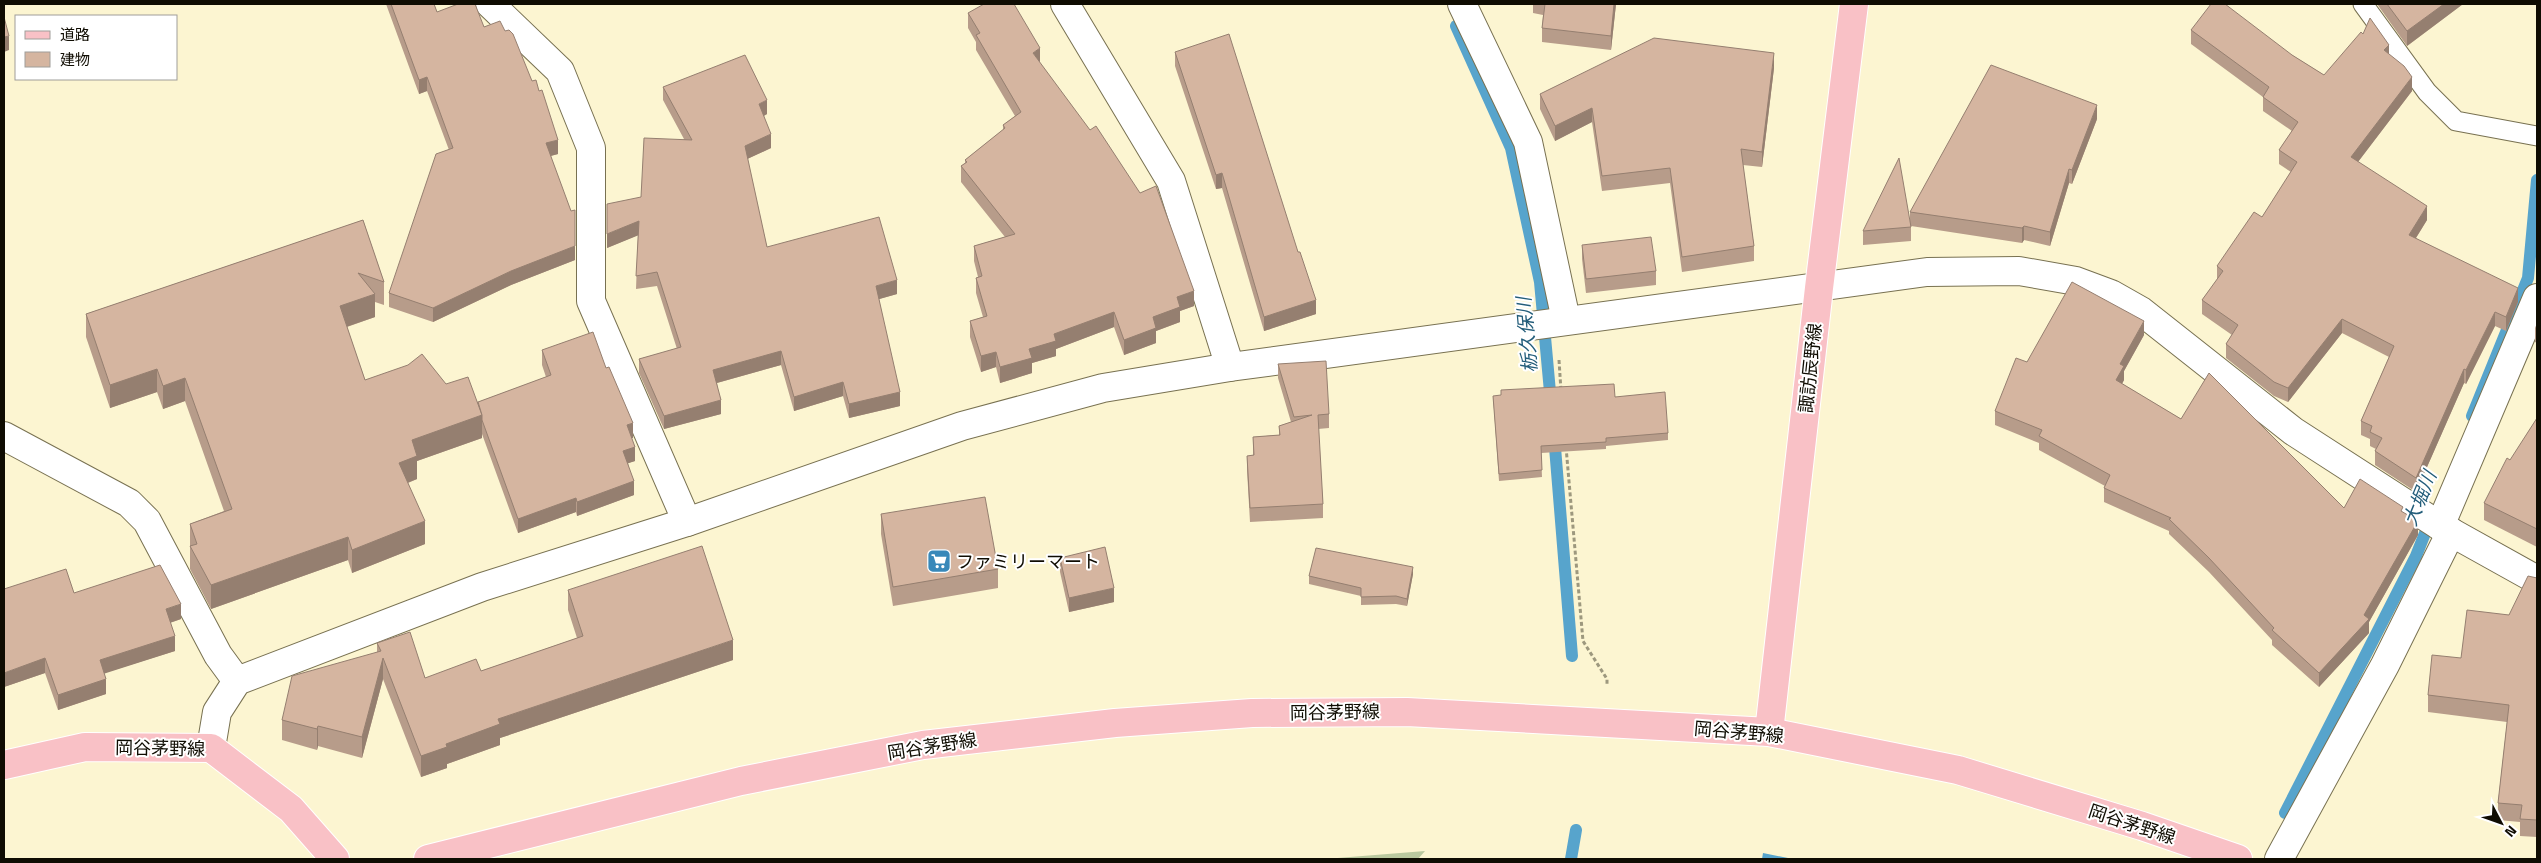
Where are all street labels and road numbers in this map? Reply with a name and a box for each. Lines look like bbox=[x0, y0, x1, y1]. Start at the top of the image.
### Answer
street label: 諏訪辰野線 bbox=[1792, 322, 1828, 414]
street label: 岡谷茅野線 bbox=[1290, 698, 1380, 726]
street label: 岡谷茅野線 bbox=[1693, 715, 1785, 749]
street label: 岡谷茅野線 bbox=[885, 726, 979, 766]
street label: 岡谷茅野線 bbox=[115, 734, 205, 762]
street label: 岡谷茅野線 bbox=[2085, 797, 2179, 851]

